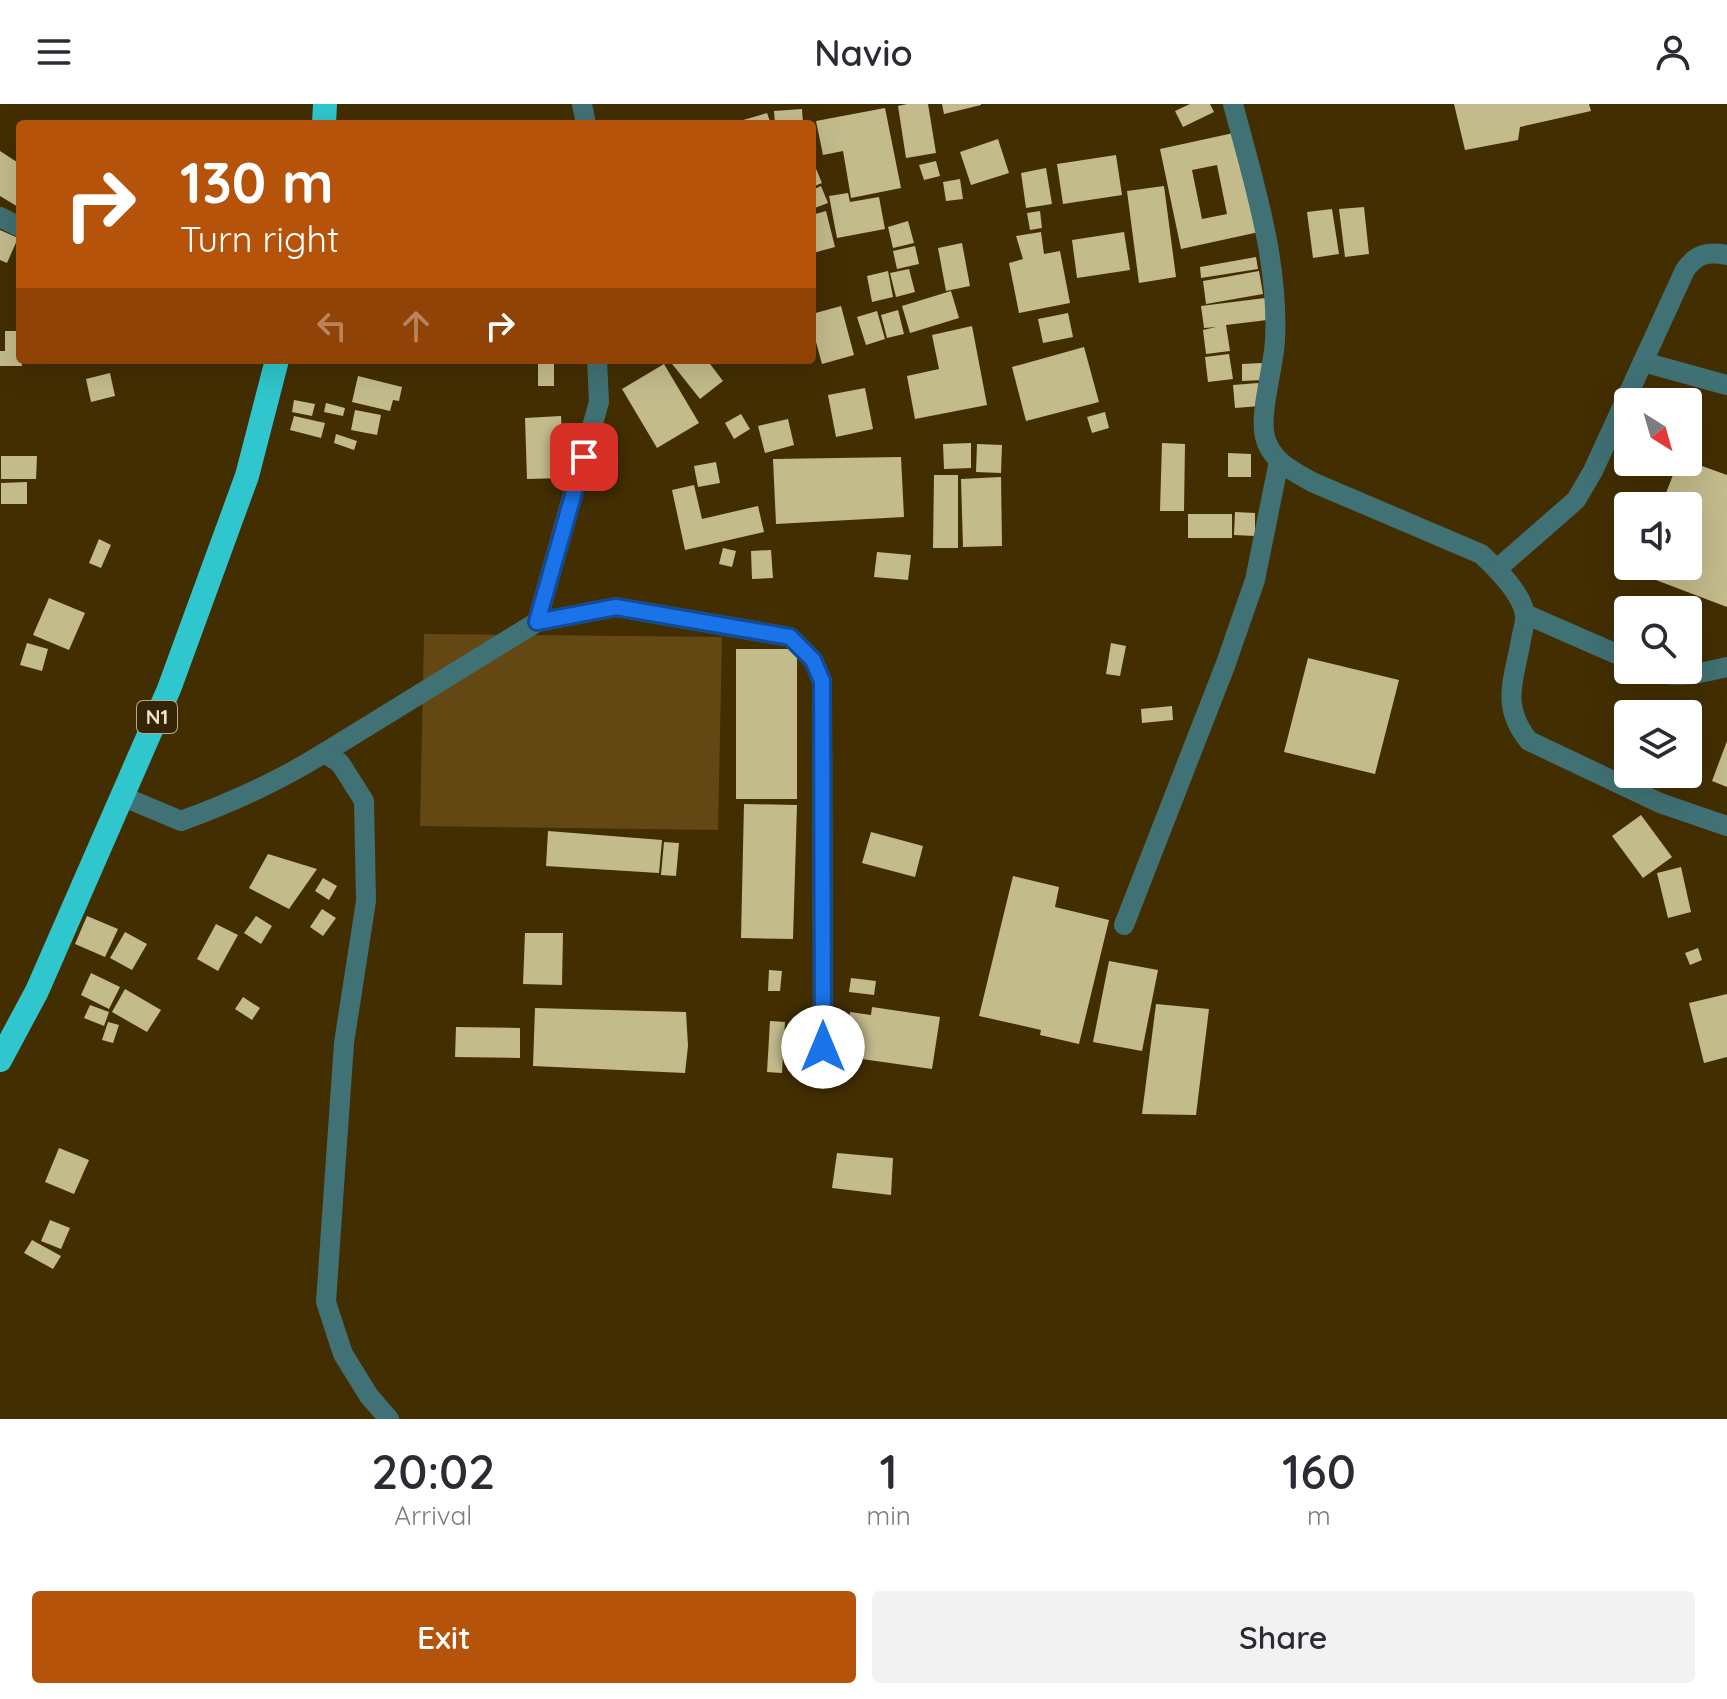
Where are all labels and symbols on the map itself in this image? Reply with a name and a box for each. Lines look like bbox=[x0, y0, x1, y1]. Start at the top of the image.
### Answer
north arrow bbox=[1614, 388, 1702, 476]
pin bbox=[550, 423, 618, 491]
road number: N1 bbox=[137, 701, 177, 733]
position arrow bbox=[781, 1005, 865, 1089]

